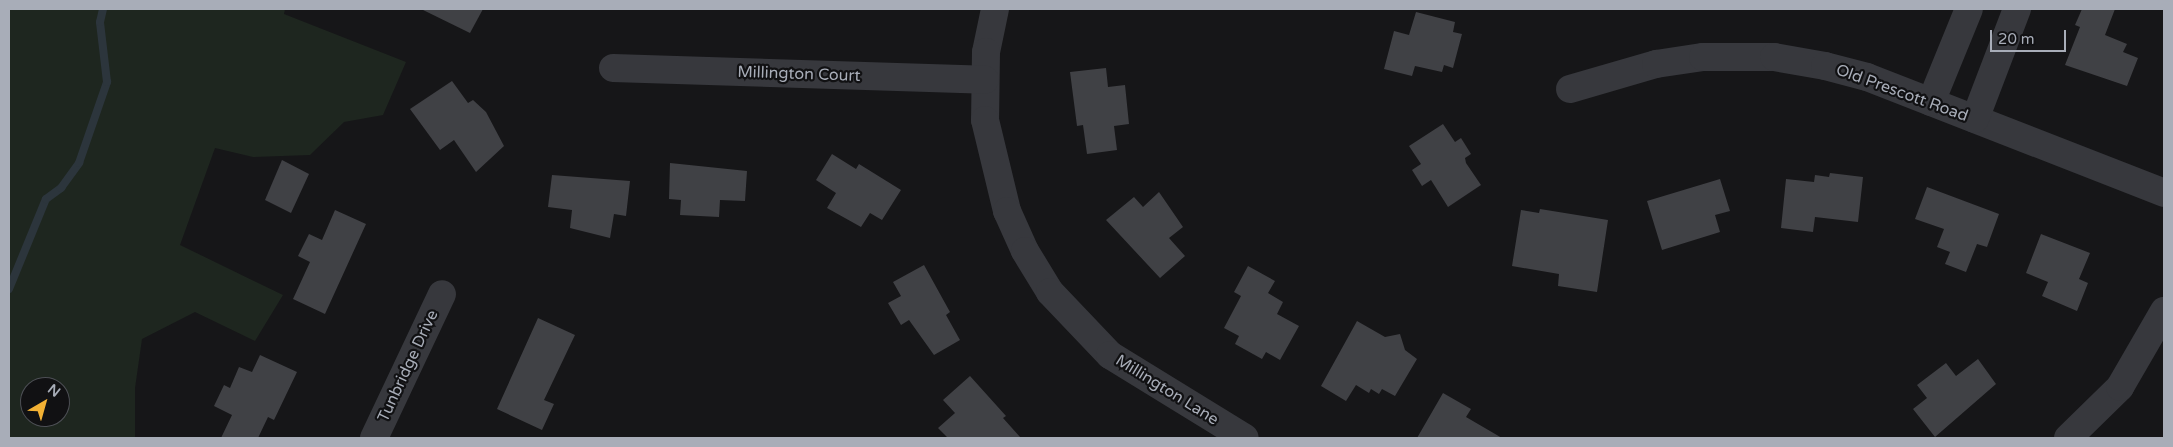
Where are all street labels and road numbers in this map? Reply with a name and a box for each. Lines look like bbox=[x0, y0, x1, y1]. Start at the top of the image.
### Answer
street label: Old Prescott Road bbox=[1833, 60, 1971, 126]
street label: Millington Court bbox=[737, 62, 861, 86]
street label: Tunbridge Drive bbox=[374, 307, 442, 425]
street label: Millington Lane bbox=[1112, 351, 1222, 429]

